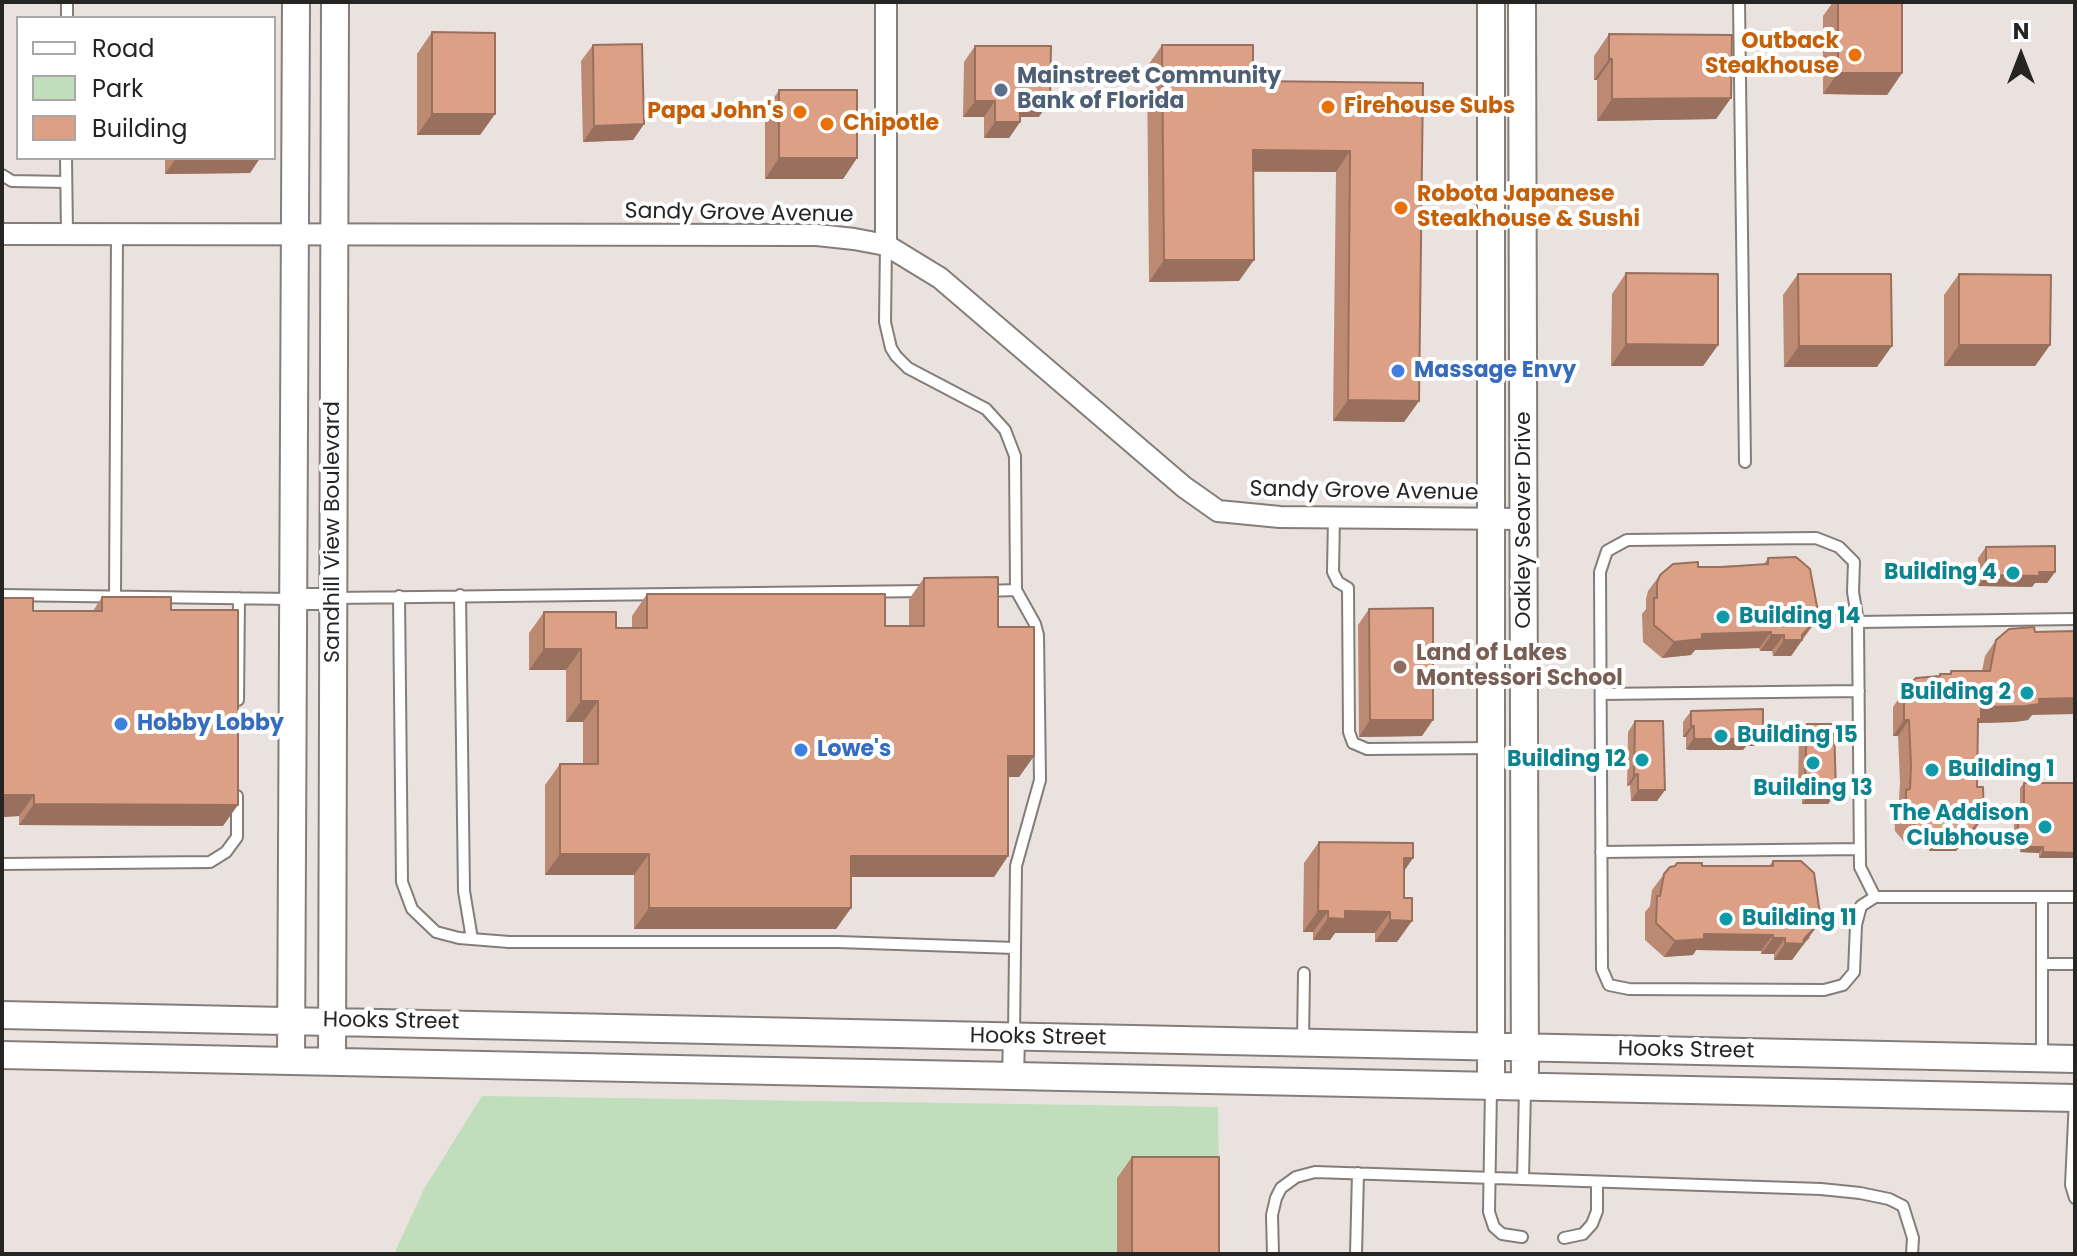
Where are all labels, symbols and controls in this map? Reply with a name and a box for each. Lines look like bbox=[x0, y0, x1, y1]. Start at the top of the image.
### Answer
legend bbox=[16, 16, 276, 160]
north arrow bbox=[1981, 16, 2061, 96]
text: N bbox=[2013, 16, 2029, 47]
place label: Outback Steakhouse bbox=[1705, 29, 1839, 80]
text: Road bbox=[92, 32, 154, 65]
marker: Outback Steakhouse bbox=[1846, 46, 1864, 64]
place label: Mainstreet Community Bank of Florida bbox=[1017, 64, 1281, 116]
text: Park bbox=[92, 72, 143, 105]
marker: Mainstreet Community Bank of Florida bbox=[992, 81, 1010, 99]
place label: Firehouse Subs bbox=[1344, 94, 1515, 120]
marker: Firehouse Subs bbox=[1319, 98, 1337, 116]
place label: Papa John's bbox=[647, 99, 784, 125]
marker: Papa John's bbox=[791, 103, 809, 121]
place label: Chipotle bbox=[843, 111, 939, 137]
text: Building bbox=[92, 112, 188, 145]
marker: Chipotle bbox=[818, 115, 836, 133]
place label: Robota Japanese Steakhouse & Sushi bbox=[1417, 182, 1640, 234]
street label: Sandy Grove Avenue bbox=[624, 199, 854, 229]
marker: Robota Japanese Steakhouse & Sushi bbox=[1392, 199, 1410, 217]
place label: Massage Envy bbox=[1414, 358, 1576, 384]
marker: Massage Envy bbox=[1389, 362, 1407, 380]
street label: Sandhill View Boulevard bbox=[320, 401, 346, 663]
street label: Oakley Seaver Drive bbox=[1511, 411, 1537, 629]
street label: Sandy Grove Avenue bbox=[1249, 477, 1479, 507]
place label: Building 4 bbox=[1884, 560, 1997, 586]
marker: Building 4 bbox=[2004, 564, 2022, 582]
place label: Building 14 bbox=[1739, 604, 1860, 630]
marker: Building 14 bbox=[1714, 608, 1732, 626]
place label: Land of Lakes Montessori School bbox=[1416, 641, 1623, 692]
marker: Land of Lakes Montessori School bbox=[1391, 658, 1409, 676]
place label: Building 2 bbox=[1900, 680, 2011, 706]
marker: Building 2 bbox=[2018, 684, 2036, 702]
place label: Hobby Lobby bbox=[137, 711, 284, 737]
marker: Hobby Lobby bbox=[112, 715, 130, 733]
place label: Building 15 bbox=[1737, 723, 1858, 749]
marker: Building 15 bbox=[1712, 727, 1730, 745]
place label: Lowe's bbox=[817, 737, 891, 763]
marker: Lowe's bbox=[792, 741, 810, 759]
place label: Building 12 bbox=[1507, 747, 1626, 773]
marker: Building 12 bbox=[1633, 751, 1651, 769]
marker: Building 13 bbox=[1804, 754, 1822, 772]
place label: Building 1 bbox=[1948, 757, 2054, 783]
marker: Building 1 bbox=[1923, 761, 1941, 779]
place label: Building 13 bbox=[1753, 776, 1873, 802]
place label: The Addison Clubhouse bbox=[1889, 801, 2029, 852]
marker: The Addison Clubhouse bbox=[2036, 818, 2054, 836]
place label: Building 11 bbox=[1742, 906, 1857, 932]
marker: Building 11 bbox=[1717, 910, 1735, 928]
street label: Hooks Street bbox=[323, 1008, 459, 1036]
street label: Hooks Street bbox=[970, 1024, 1106, 1052]
street label: Hooks Street bbox=[1618, 1037, 1754, 1065]

